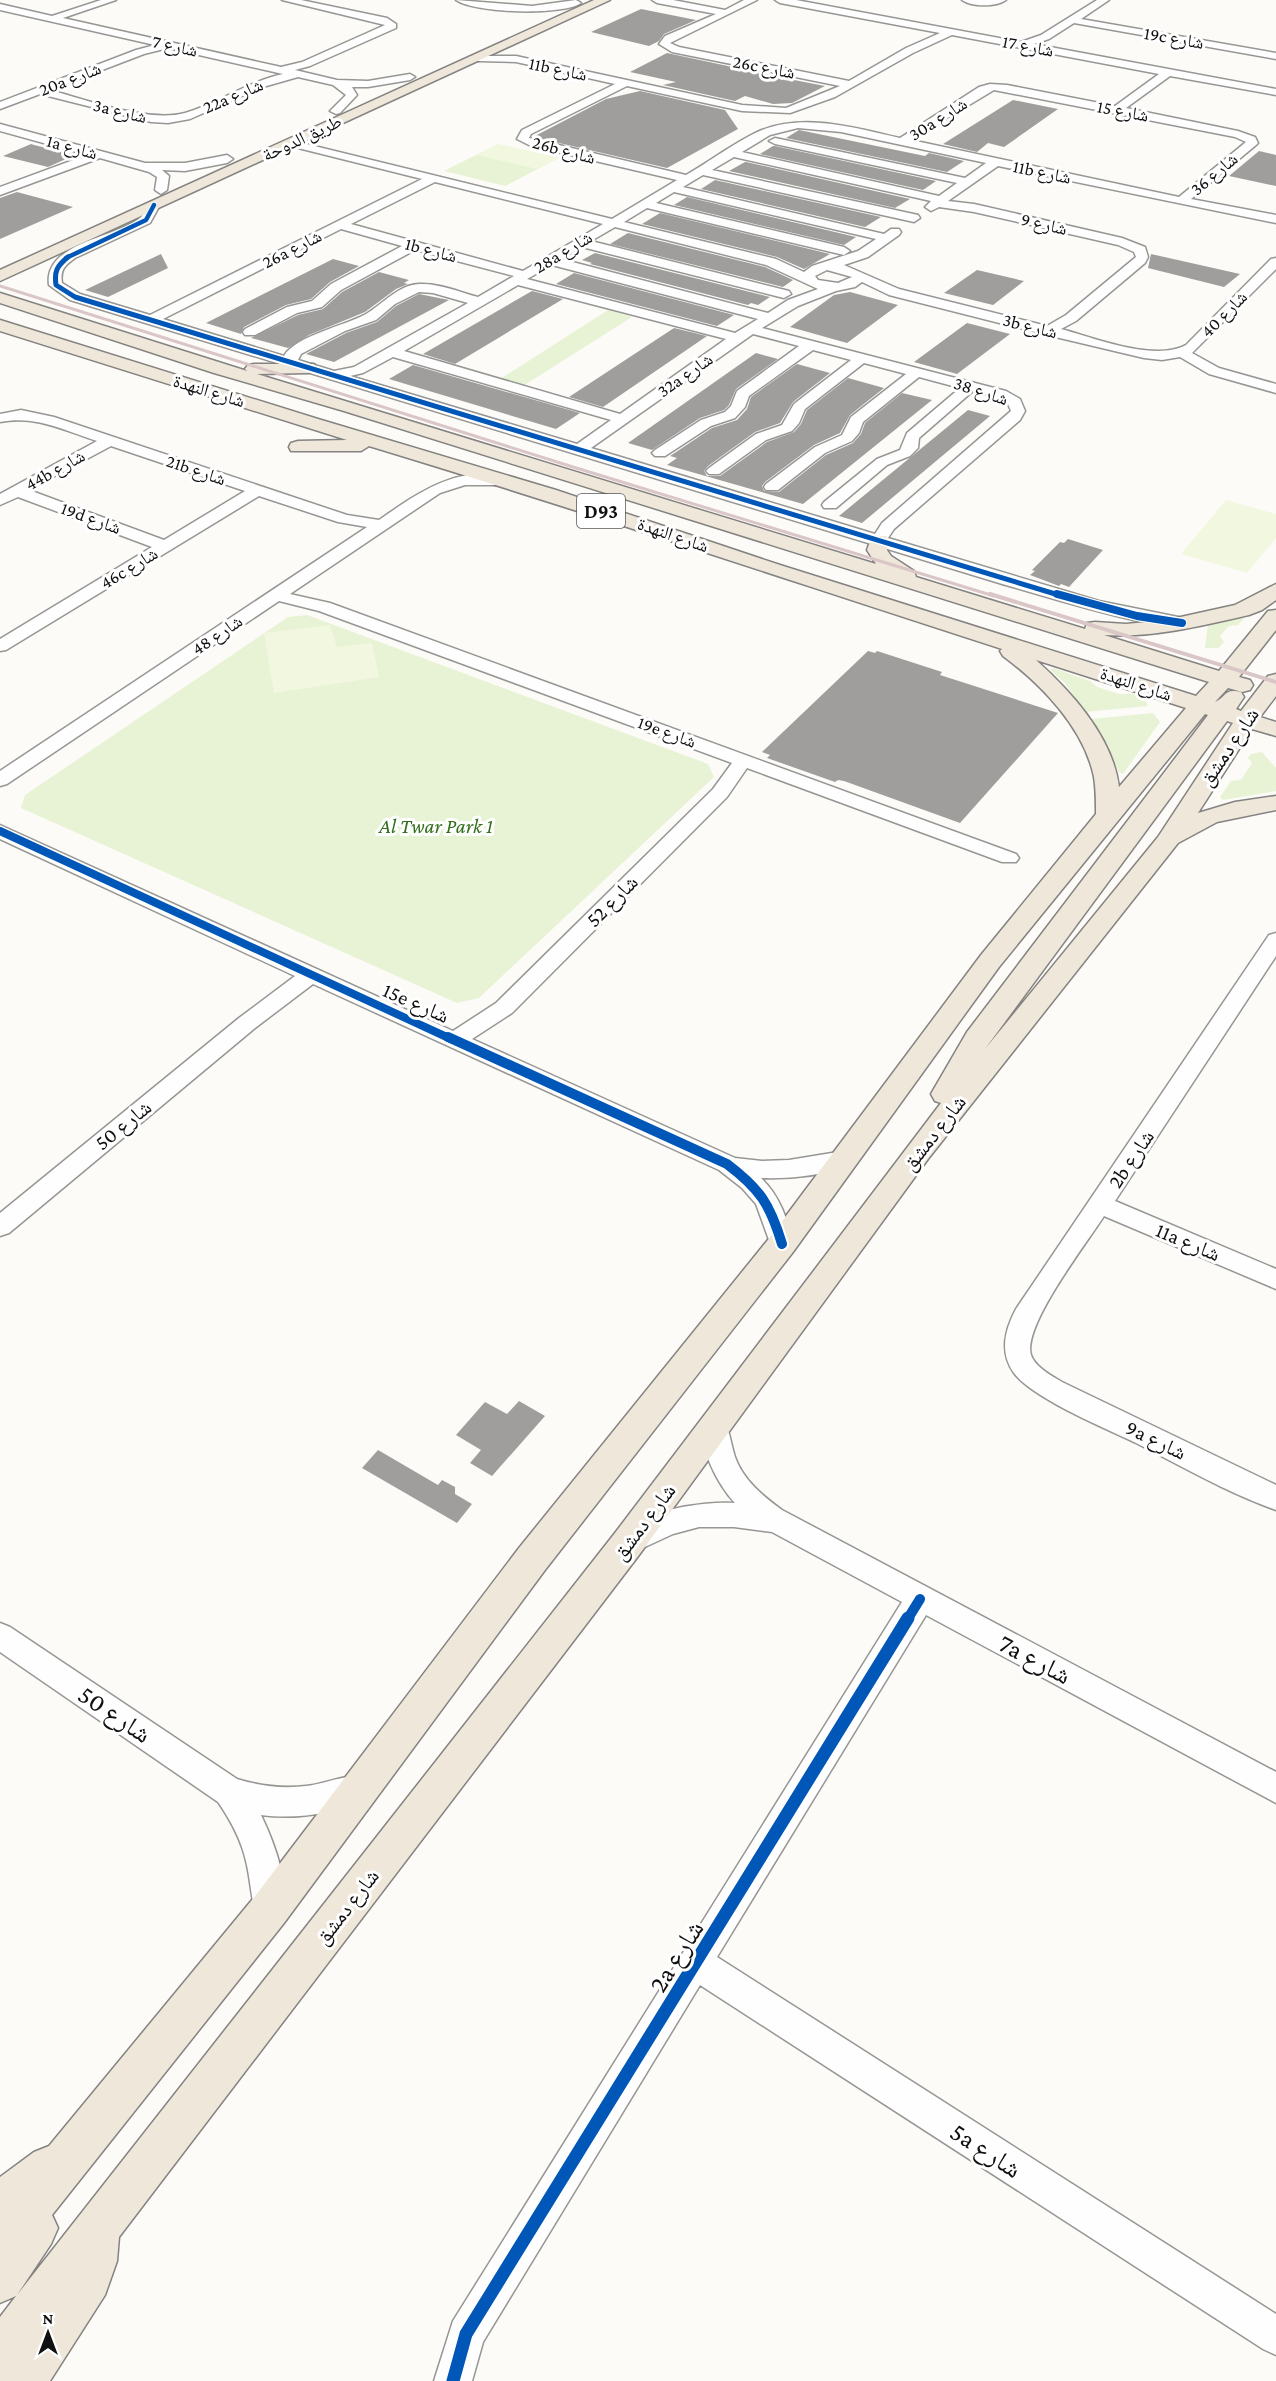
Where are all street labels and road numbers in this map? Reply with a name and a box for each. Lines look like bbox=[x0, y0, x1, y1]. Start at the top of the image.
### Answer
street label: 19c شارع bbox=[1142, 23, 1205, 54]
street label: شارع 7 bbox=[150, 31, 200, 62]
street label: شارع 17 bbox=[1000, 31, 1055, 62]
street label: 26c شارع bbox=[731, 51, 797, 84]
street label: 11b شارع bbox=[527, 53, 589, 86]
street label: 20a شارع bbox=[36, 58, 104, 101]
street label: 22a شارع bbox=[200, 74, 266, 118]
street label: 30a شارع bbox=[905, 93, 971, 145]
street label: 3a شارع bbox=[91, 95, 149, 128]
street label: شارع 15 bbox=[1095, 96, 1150, 127]
street label: طريق الدوحة bbox=[259, 111, 345, 166]
street label: 1a شارع bbox=[44, 131, 100, 164]
street label: 26b شارع bbox=[530, 132, 598, 169]
street label: شارع 36 bbox=[1186, 149, 1242, 200]
street label: 11b شارع bbox=[1011, 156, 1073, 189]
street label: شارع 9 bbox=[1019, 209, 1069, 240]
street label: 26a شارع bbox=[259, 226, 325, 273]
street label: 28a شارع bbox=[530, 227, 596, 278]
street label: 1b شارع bbox=[403, 234, 459, 267]
street label: شارع 40 bbox=[1197, 287, 1252, 342]
street label: 3b شارع bbox=[1000, 310, 1059, 343]
street label: 32a شارع bbox=[653, 349, 717, 402]
street label: شارع النهدة bbox=[171, 371, 247, 412]
street label: شارع 38 bbox=[951, 373, 1011, 410]
street label: 44b شارع bbox=[22, 445, 89, 495]
street label: 21b شارع bbox=[163, 451, 228, 490]
road number: D93 bbox=[577, 494, 625, 528]
street label: 19d شارع bbox=[58, 498, 124, 539]
street label: شارع النهدة bbox=[635, 514, 711, 557]
street label: 46c شارع bbox=[97, 543, 162, 594]
street label: شارع 48 bbox=[188, 611, 247, 660]
street label: شارع النهدة bbox=[1098, 663, 1174, 706]
street label: شارع دمشق bbox=[1194, 703, 1265, 791]
street label: 19e شارع bbox=[635, 712, 699, 753]
street label: شارع 52 bbox=[581, 870, 644, 933]
street label: 15e شارع bbox=[379, 978, 453, 1029]
street label: شارع دمشق bbox=[897, 1090, 972, 1176]
street label: شارع 50 bbox=[90, 1095, 157, 1156]
street label: 2b شارع bbox=[1103, 1125, 1160, 1193]
street label: 11a شارع bbox=[1152, 1218, 1224, 1267]
street label: 9a شارع bbox=[1121, 1415, 1190, 1466]
street label: شارع دمشق bbox=[607, 1479, 681, 1566]
street label: 7a شارع bbox=[993, 1628, 1076, 1691]
street label: شارع 50 bbox=[72, 1680, 157, 1750]
street label: شارع دمشق bbox=[310, 1864, 385, 1950]
street label: 2a شارع bbox=[643, 1915, 710, 1998]
street label: 5a شارع bbox=[944, 2117, 1027, 2185]

